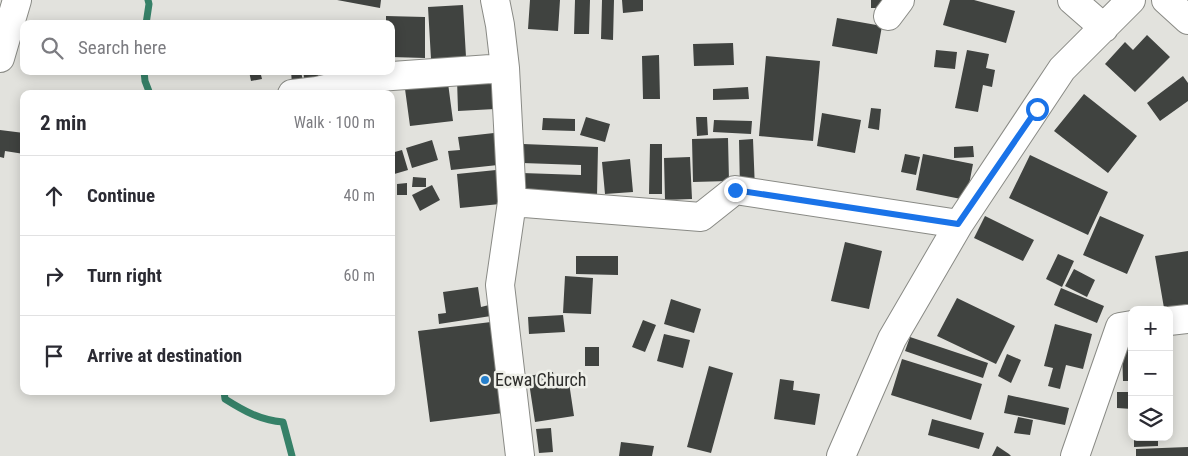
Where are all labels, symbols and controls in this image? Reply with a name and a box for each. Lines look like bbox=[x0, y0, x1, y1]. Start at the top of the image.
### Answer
search box bbox=[20, 20, 395, 75]
icon: search bbox=[38, 34, 66, 62]
text: Search here bbox=[78, 36, 166, 59]
route start bbox=[1026, 98, 1049, 121]
text: 2 min bbox=[40, 111, 87, 135]
text: Walk · 100 m bbox=[294, 113, 375, 132]
route end bbox=[724, 179, 747, 202]
icon: ahead bbox=[40, 182, 68, 210]
text: Continue bbox=[87, 184, 155, 207]
text: 40 m bbox=[343, 186, 375, 205]
icon: right bbox=[40, 262, 68, 290]
text: Turn right bbox=[87, 264, 162, 287]
text: 60 m bbox=[343, 266, 375, 285]
map controls bbox=[1128, 306, 1173, 441]
button: + bbox=[1128, 306, 1173, 351]
icon: arrive bbox=[40, 342, 68, 370]
text: Arrive at destination bbox=[87, 344, 242, 367]
button: − bbox=[1128, 351, 1173, 396]
place label: Ecwa Church bbox=[495, 369, 586, 390]
marker: Ecwa Church bbox=[479, 374, 491, 386]
button: layers bbox=[1128, 396, 1173, 441]

